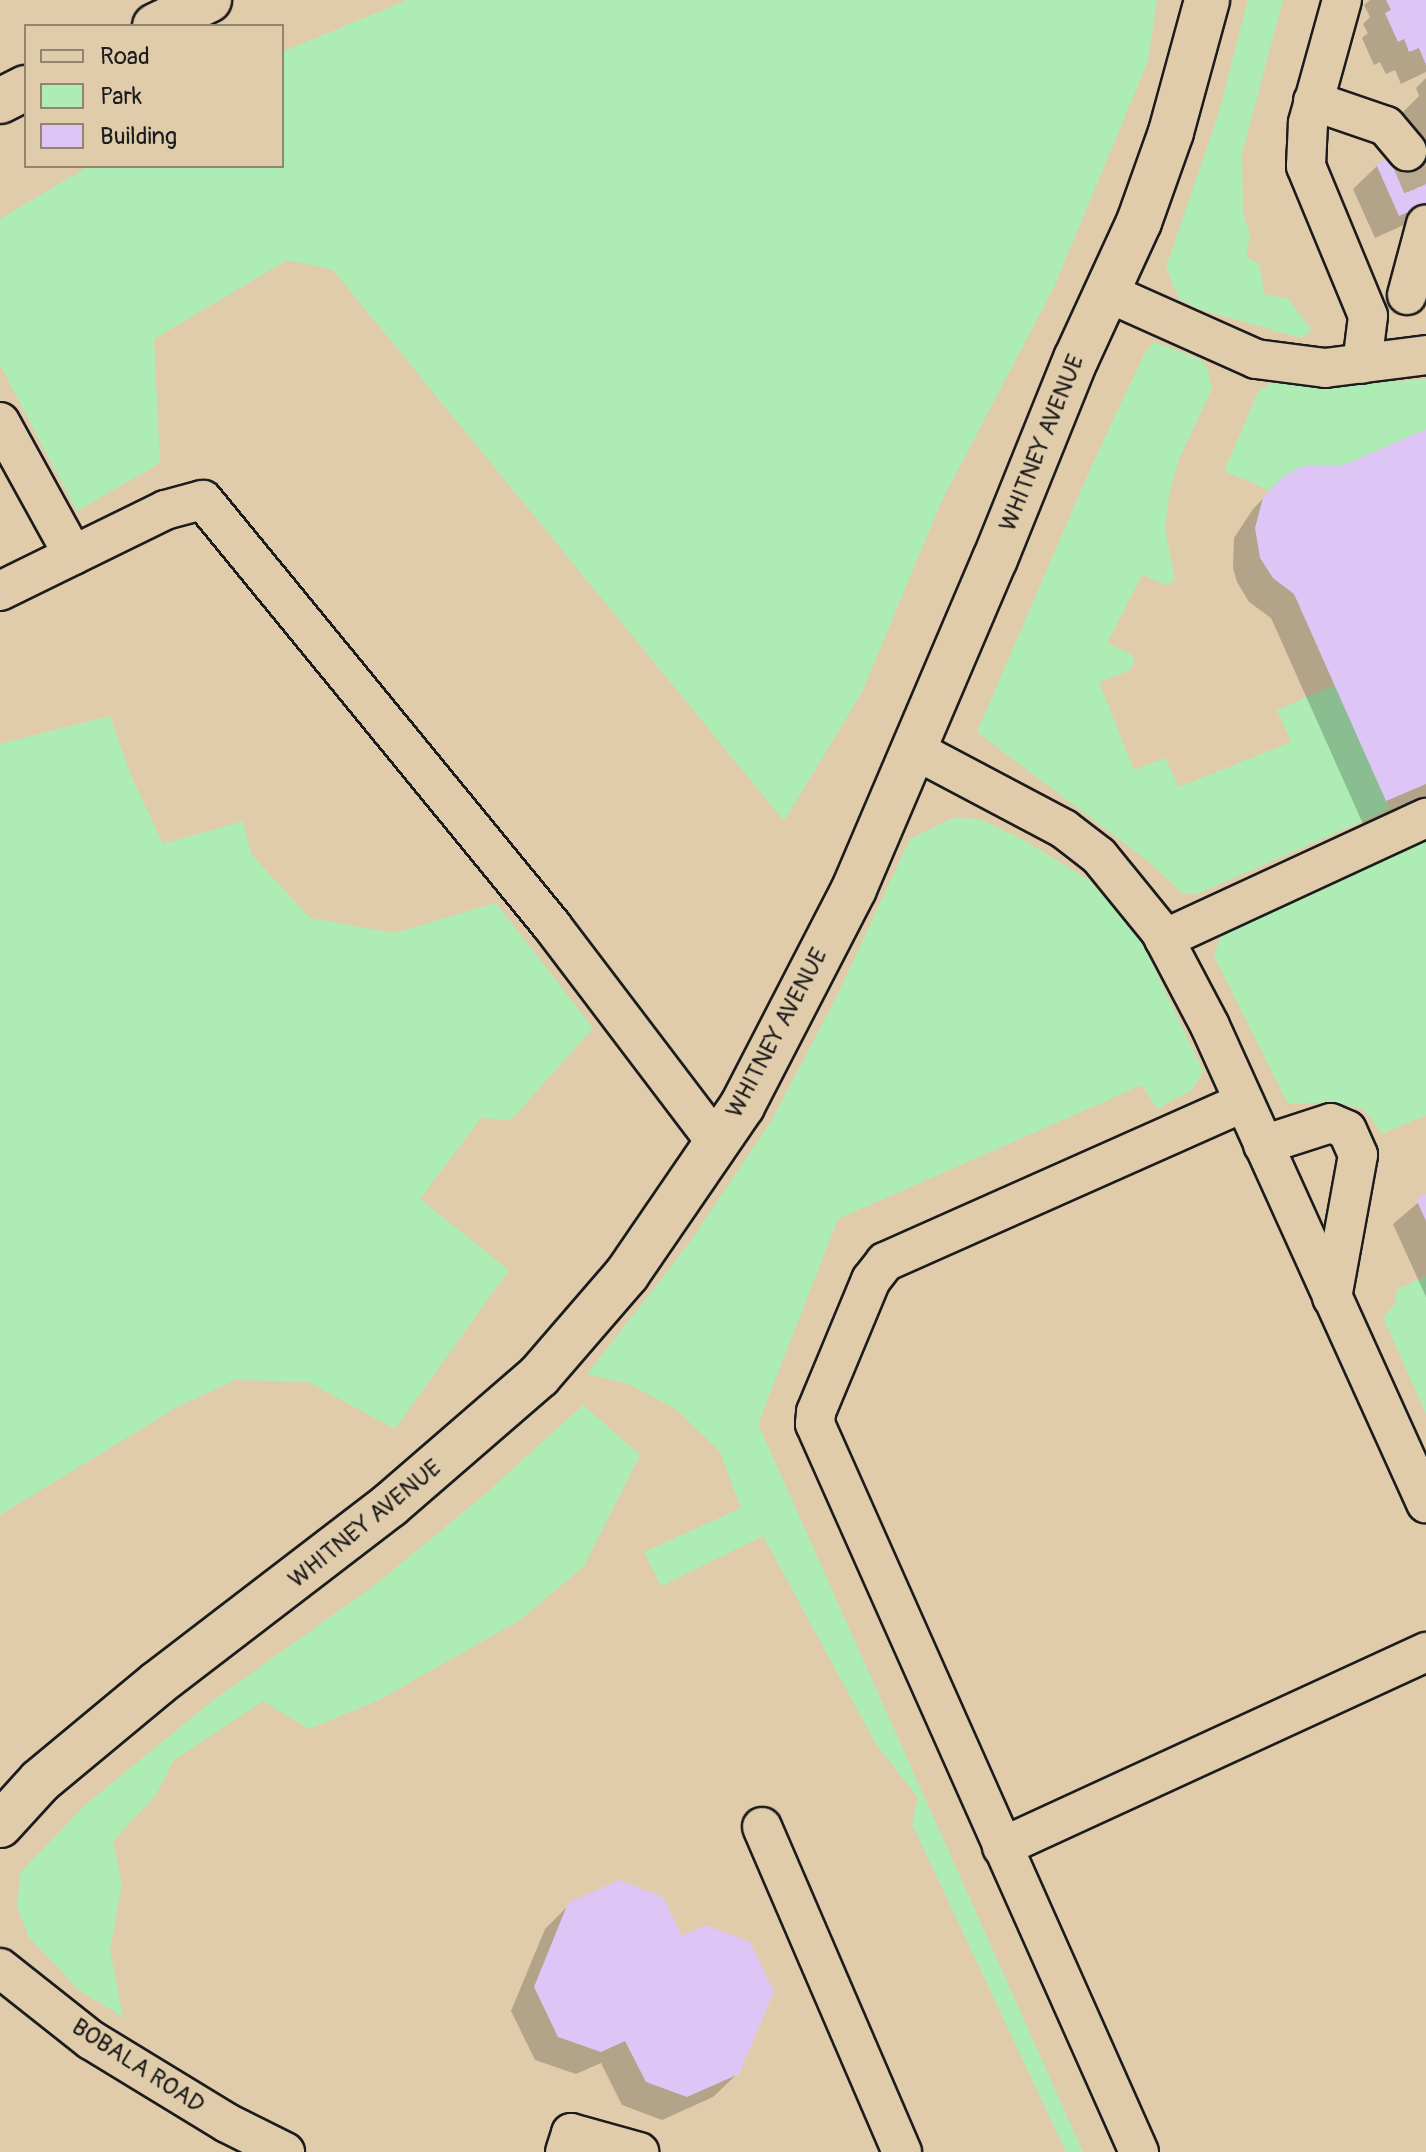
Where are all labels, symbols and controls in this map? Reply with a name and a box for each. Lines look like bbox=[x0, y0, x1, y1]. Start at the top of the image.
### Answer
legend bbox=[24, 24, 284, 168]
text: Road bbox=[100, 42, 150, 71]
text: Park bbox=[100, 82, 142, 111]
text: Building bbox=[100, 122, 177, 151]
street label: WHITNEY AVENUE bbox=[993, 350, 1091, 536]
street label: WHITNEY AVENUE bbox=[720, 943, 834, 1123]
street label: WHITNEY AVENUE bbox=[283, 1454, 447, 1594]
street label: BOBALA ROAD bbox=[66, 2013, 210, 2119]

